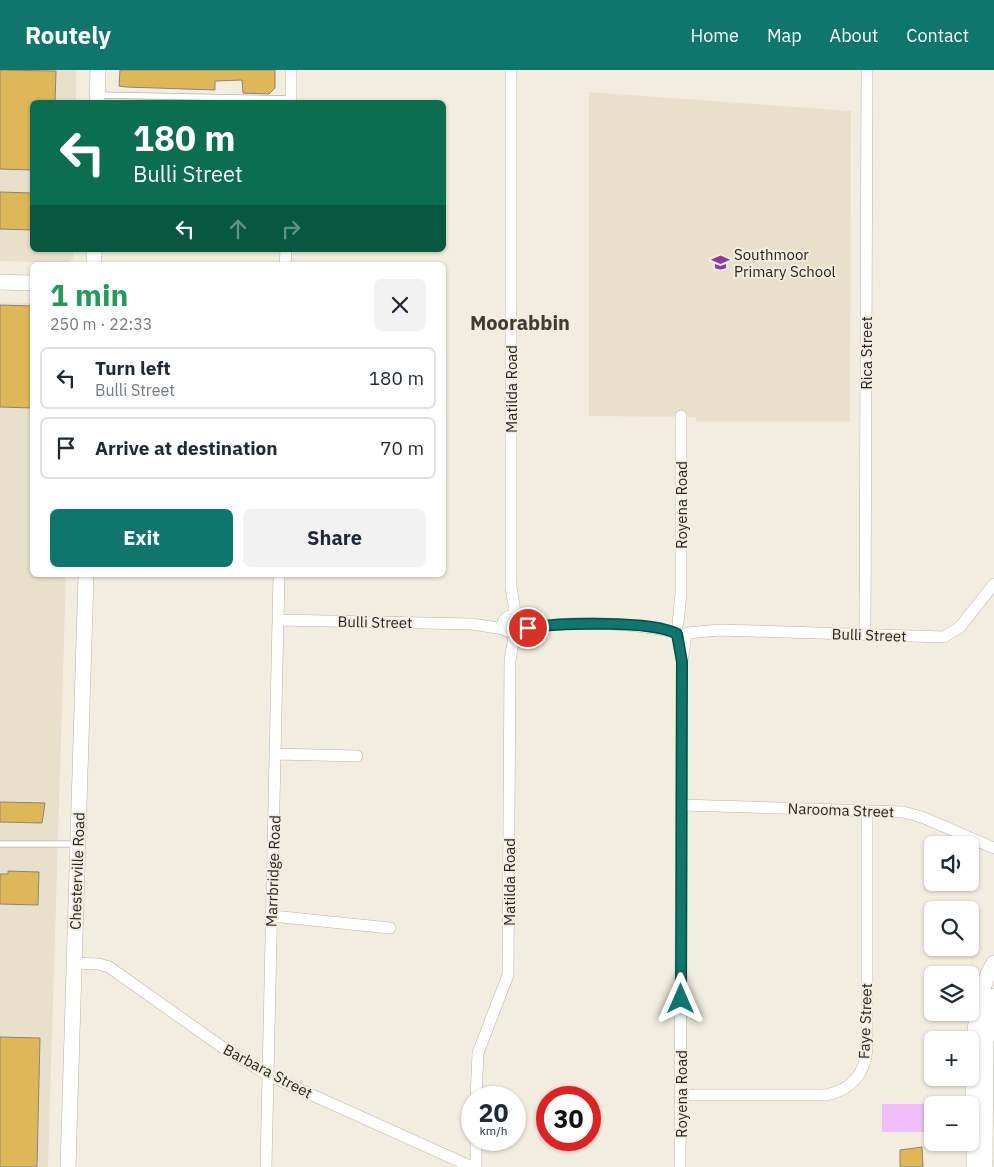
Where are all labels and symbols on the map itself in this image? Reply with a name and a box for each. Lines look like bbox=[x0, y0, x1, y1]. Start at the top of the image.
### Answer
place label: Southmoor Primary School bbox=[734, 245, 836, 281]
school or university icon: Southmoor Primary School bbox=[710, 253, 730, 273]
district label: Moorabbin bbox=[470, 309, 570, 336]
street label: Rica Street bbox=[857, 316, 876, 390]
street label: Matilda Road bbox=[502, 345, 521, 433]
street label: Royena Road bbox=[672, 461, 691, 549]
pin bbox=[507, 607, 549, 649]
street label: Bulli Street bbox=[337, 612, 413, 632]
street label: Bulli Street bbox=[831, 624, 907, 646]
street label: Narooma Street bbox=[787, 799, 895, 821]
street label: Chesterville Road bbox=[65, 812, 89, 930]
street label: Marrbridge Road bbox=[262, 815, 284, 927]
street label: Matilda Road bbox=[500, 838, 519, 926]
position arrow bbox=[654, 972, 706, 1024]
street label: Faye Street bbox=[854, 983, 876, 1059]
street label: Barbara Street bbox=[220, 1040, 316, 1102]
street label: Royena Road bbox=[672, 1050, 691, 1138]
speed limit sign: 30 bbox=[536, 1086, 601, 1151]

